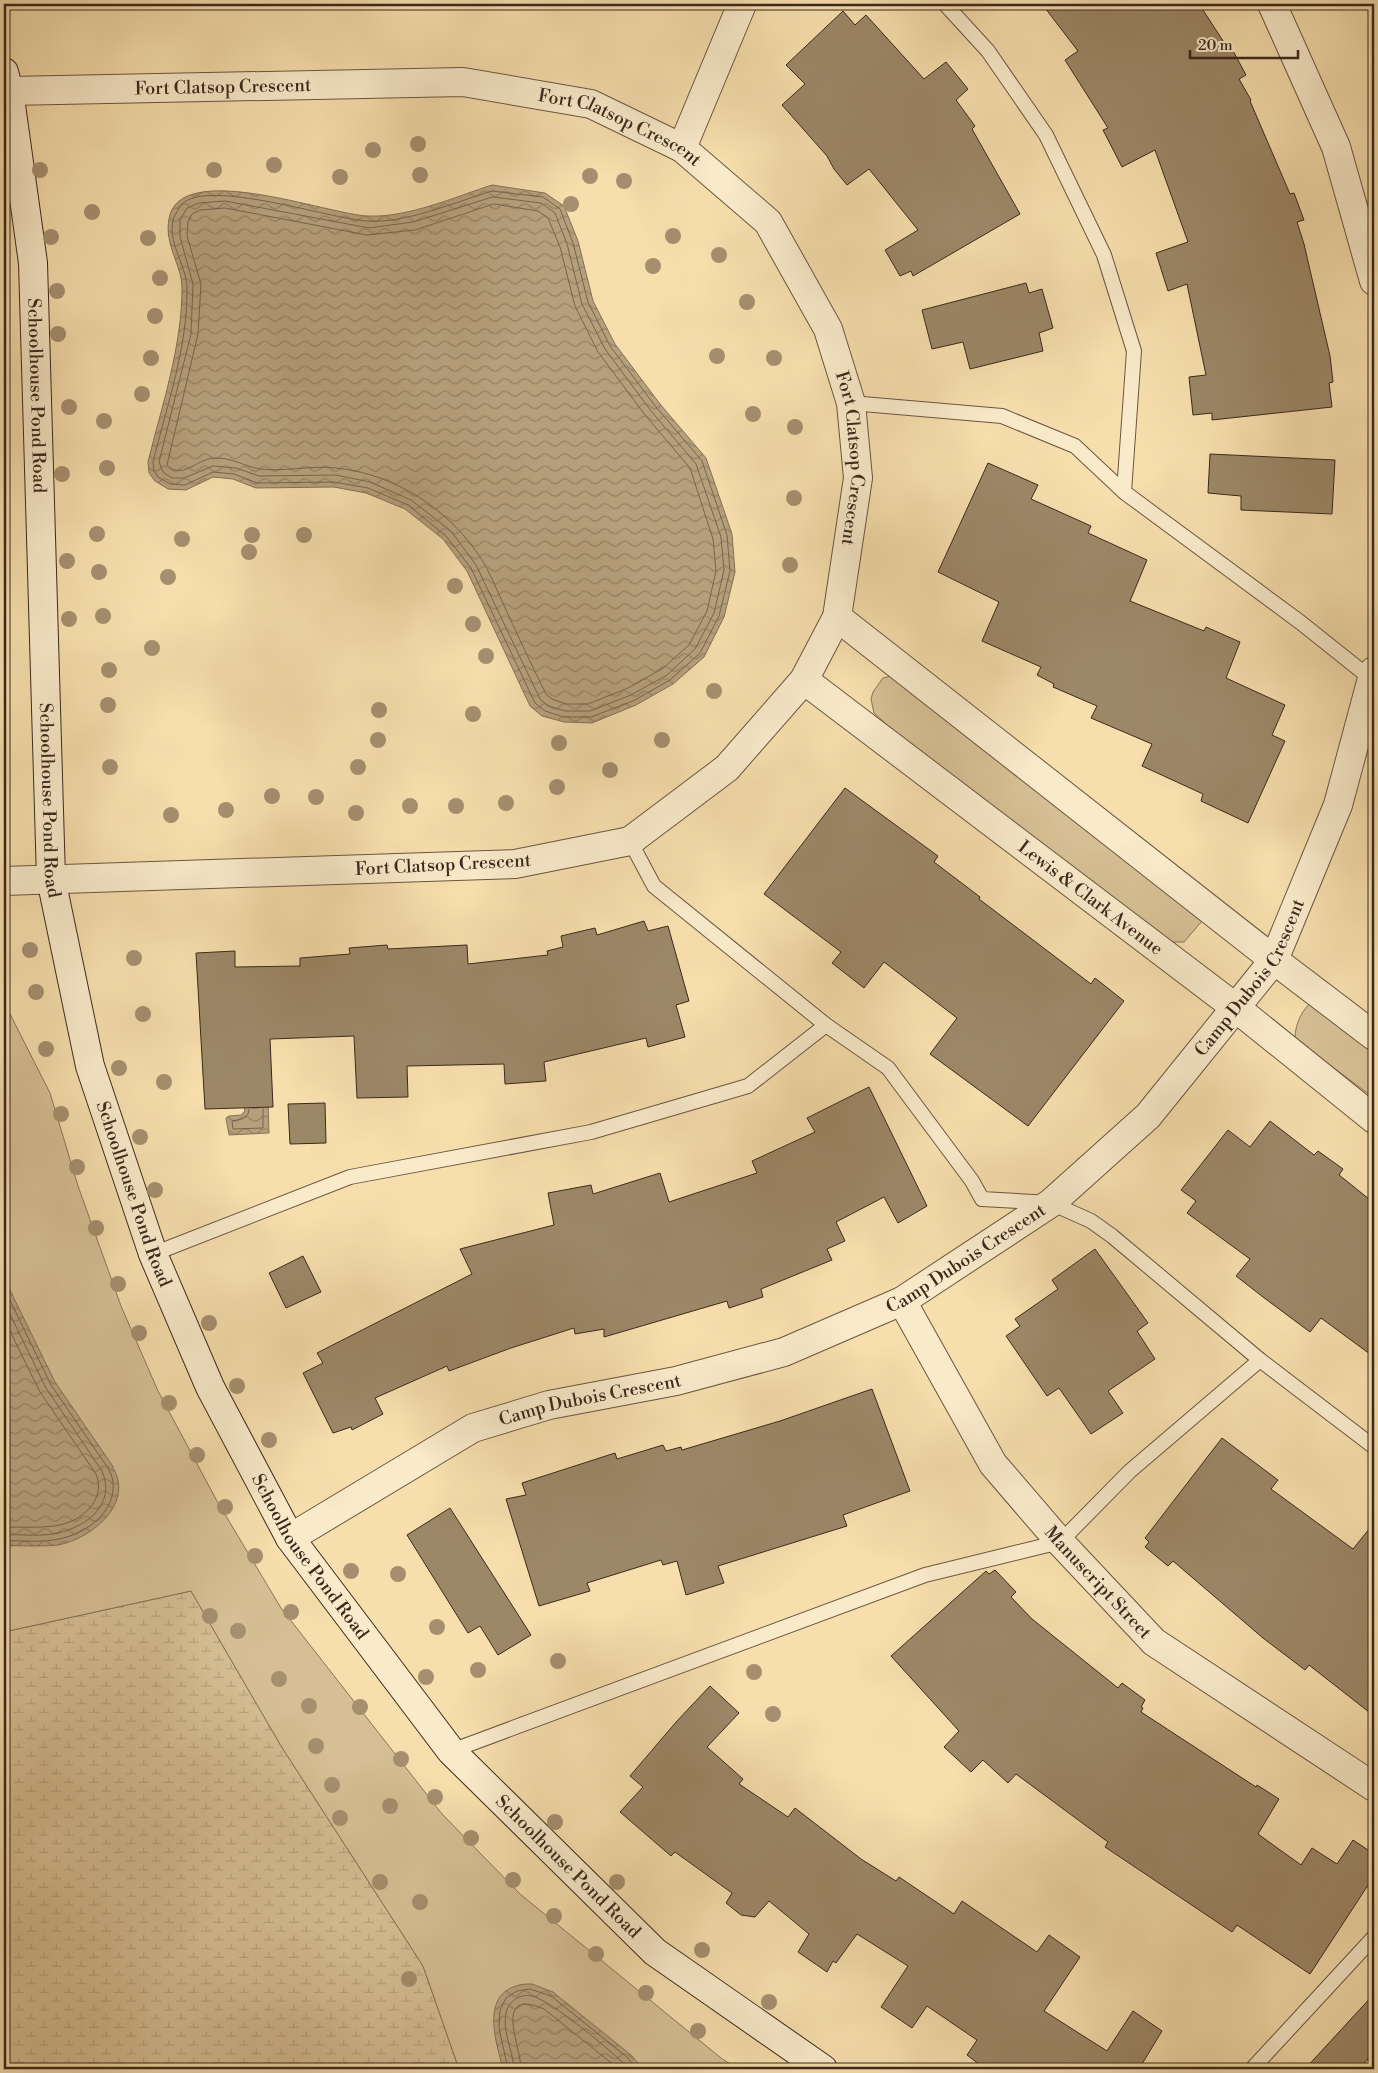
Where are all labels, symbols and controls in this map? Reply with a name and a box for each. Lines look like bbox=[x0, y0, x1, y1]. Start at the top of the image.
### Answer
scale bar bbox=[1190, 28, 1298, 60]
text: 20 m bbox=[1198, 36, 1233, 55]
street label: Fort Clatsop Crescent bbox=[134, 73, 312, 100]
street label: Fort Clatsop Crescent bbox=[536, 84, 707, 172]
street label: Schoolhouse Pond Road bbox=[23, 298, 51, 494]
street label: Fort Clatsop Crescent bbox=[830, 368, 870, 548]
street label: Schoolhouse Pond Road bbox=[34, 703, 66, 901]
street label: Lewis & Clark Avenue bbox=[1014, 835, 1168, 960]
street label: Fort Clatsop Crescent bbox=[354, 849, 532, 881]
street label: Camp Dubois Crescent bbox=[1189, 895, 1310, 1061]
street label: Schoolhouse Pond Road bbox=[91, 1098, 178, 1291]
street label: Camp Dubois Crescent bbox=[882, 1198, 1050, 1318]
street label: Camp Dubois Crescent bbox=[496, 1369, 684, 1431]
street label: Schoolhouse Pond Road bbox=[247, 1470, 374, 1645]
street label: Manuscript Street bbox=[1040, 1521, 1157, 1644]
street label: Schoolhouse Pond Road bbox=[491, 1790, 646, 1944]

